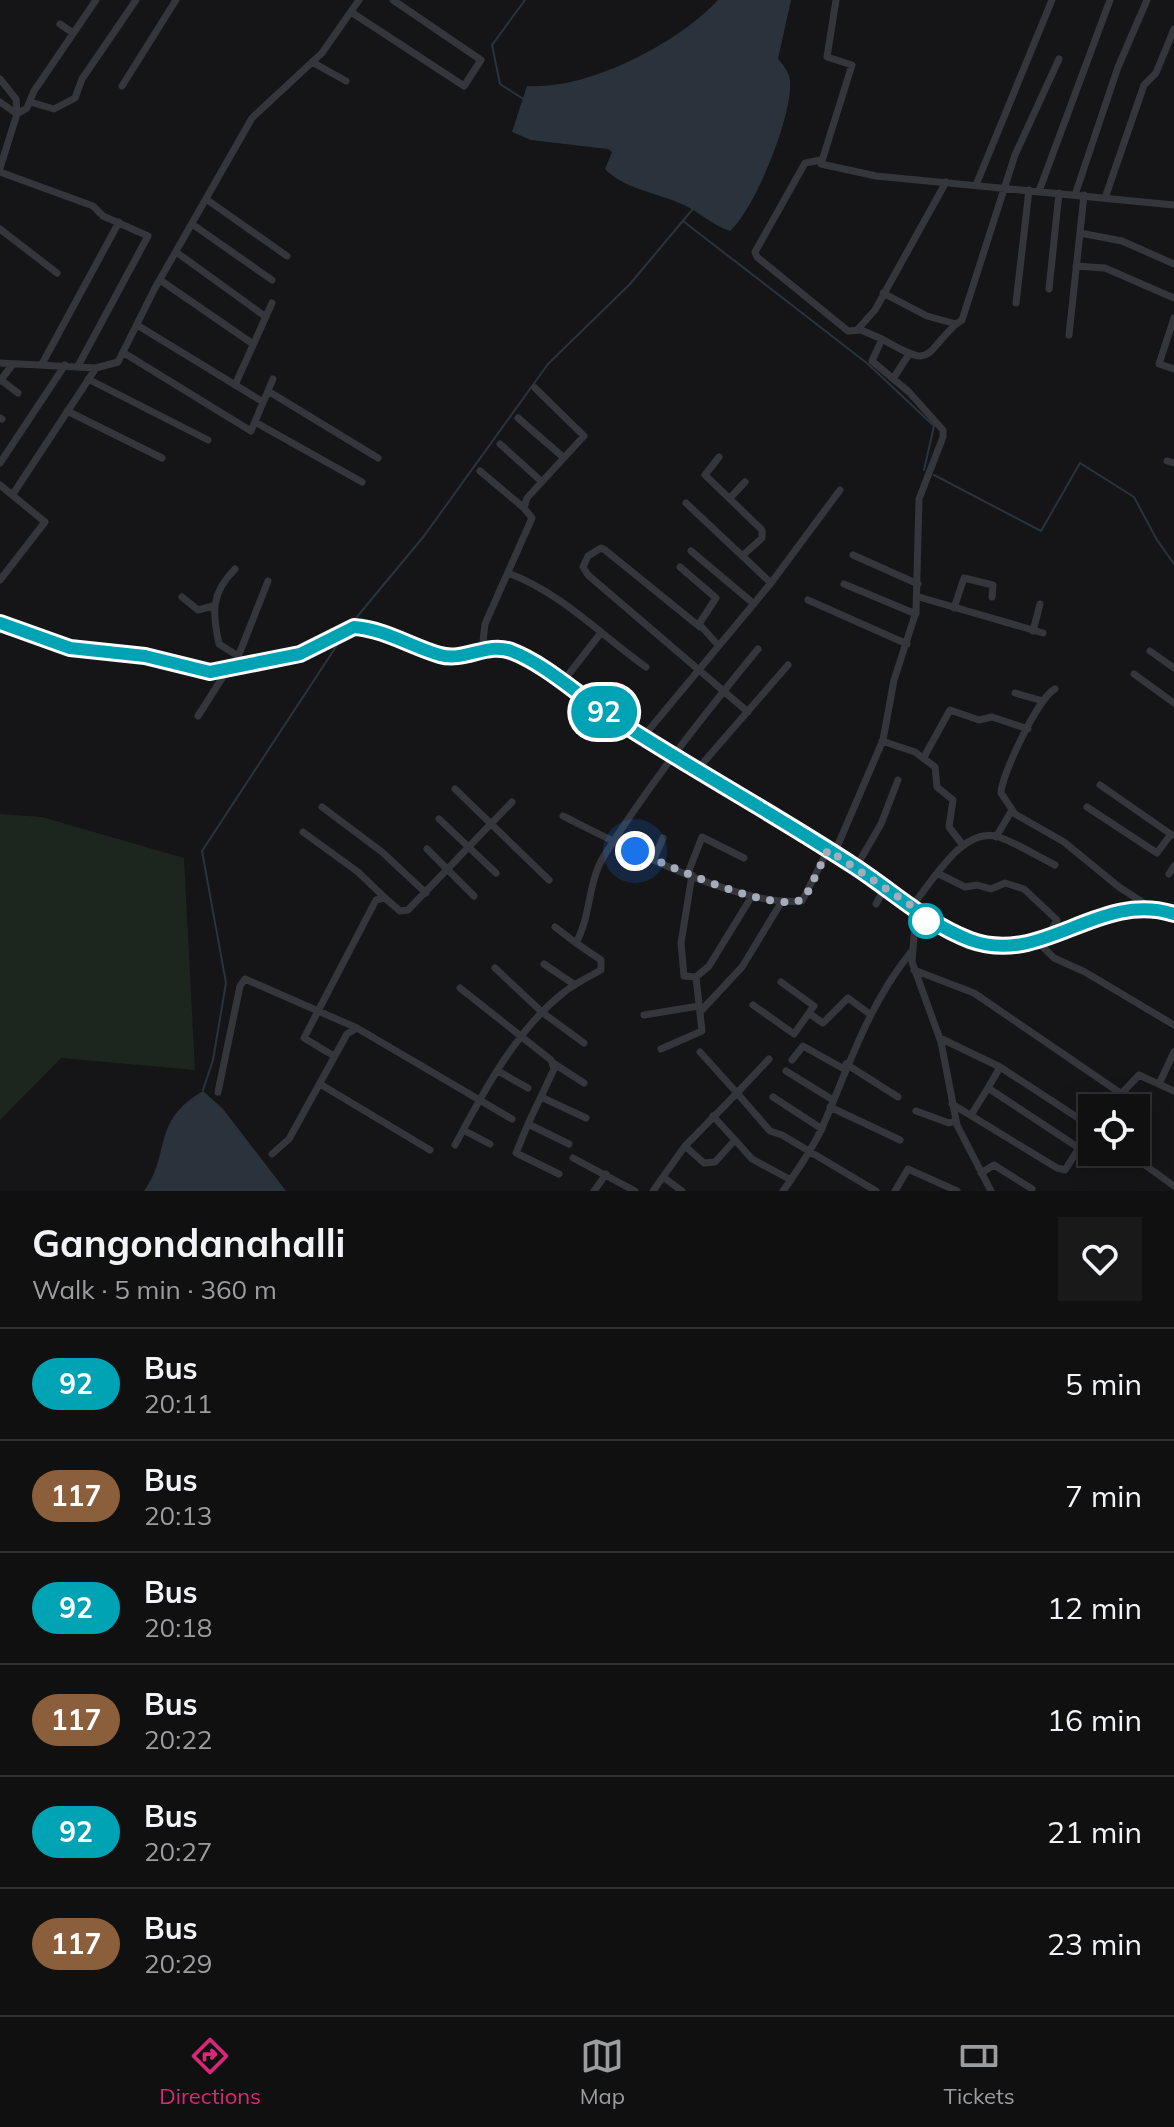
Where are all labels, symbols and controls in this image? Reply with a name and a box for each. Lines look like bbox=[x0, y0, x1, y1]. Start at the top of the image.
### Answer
line badge: 92 bbox=[568, 686, 640, 738]
text: 92 bbox=[587, 694, 621, 729]
your location bbox=[615, 831, 655, 871]
unlabelled marker bbox=[909, 904, 943, 938]
map controls bbox=[1078, 1094, 1150, 1166]
button: locate bbox=[1078, 1094, 1150, 1166]
button: heart bbox=[1058, 1217, 1142, 1301]
text: Gangondanahalli bbox=[32, 1219, 345, 1267]
text: Walk · 5 min · 360 m bbox=[32, 1273, 277, 1306]
text: Bus bbox=[144, 1349, 198, 1387]
text: 5 min bbox=[1065, 1365, 1142, 1403]
text: 92 bbox=[59, 1366, 93, 1401]
text: 20:11 bbox=[144, 1387, 212, 1420]
text: Bus bbox=[144, 1461, 198, 1499]
text: 7 min bbox=[1065, 1477, 1142, 1515]
text: 117 bbox=[51, 1478, 101, 1513]
text: 20:13 bbox=[144, 1499, 212, 1532]
text: Bus bbox=[144, 1573, 198, 1611]
text: 12 min bbox=[1047, 1589, 1142, 1627]
text: 92 bbox=[59, 1590, 93, 1625]
text: 20:18 bbox=[144, 1611, 212, 1644]
text: Bus bbox=[144, 1685, 198, 1723]
text: 16 min bbox=[1047, 1701, 1142, 1739]
text: 117 bbox=[51, 1702, 101, 1737]
text: 20:22 bbox=[144, 1723, 212, 1756]
text: Bus bbox=[144, 1797, 198, 1835]
text: 21 min bbox=[1047, 1813, 1142, 1851]
text: 92 bbox=[59, 1814, 93, 1849]
text: 20:27 bbox=[144, 1835, 212, 1868]
text: Bus bbox=[144, 1909, 198, 1947]
text: 23 min bbox=[1047, 1925, 1142, 1963]
text: 117 bbox=[51, 1926, 101, 1961]
text: 20:29 bbox=[144, 1947, 212, 1980]
tab: Directions bbox=[159, 2034, 261, 2110]
tab: Map bbox=[580, 2034, 625, 2110]
tab: Tickets bbox=[944, 2034, 1015, 2110]

